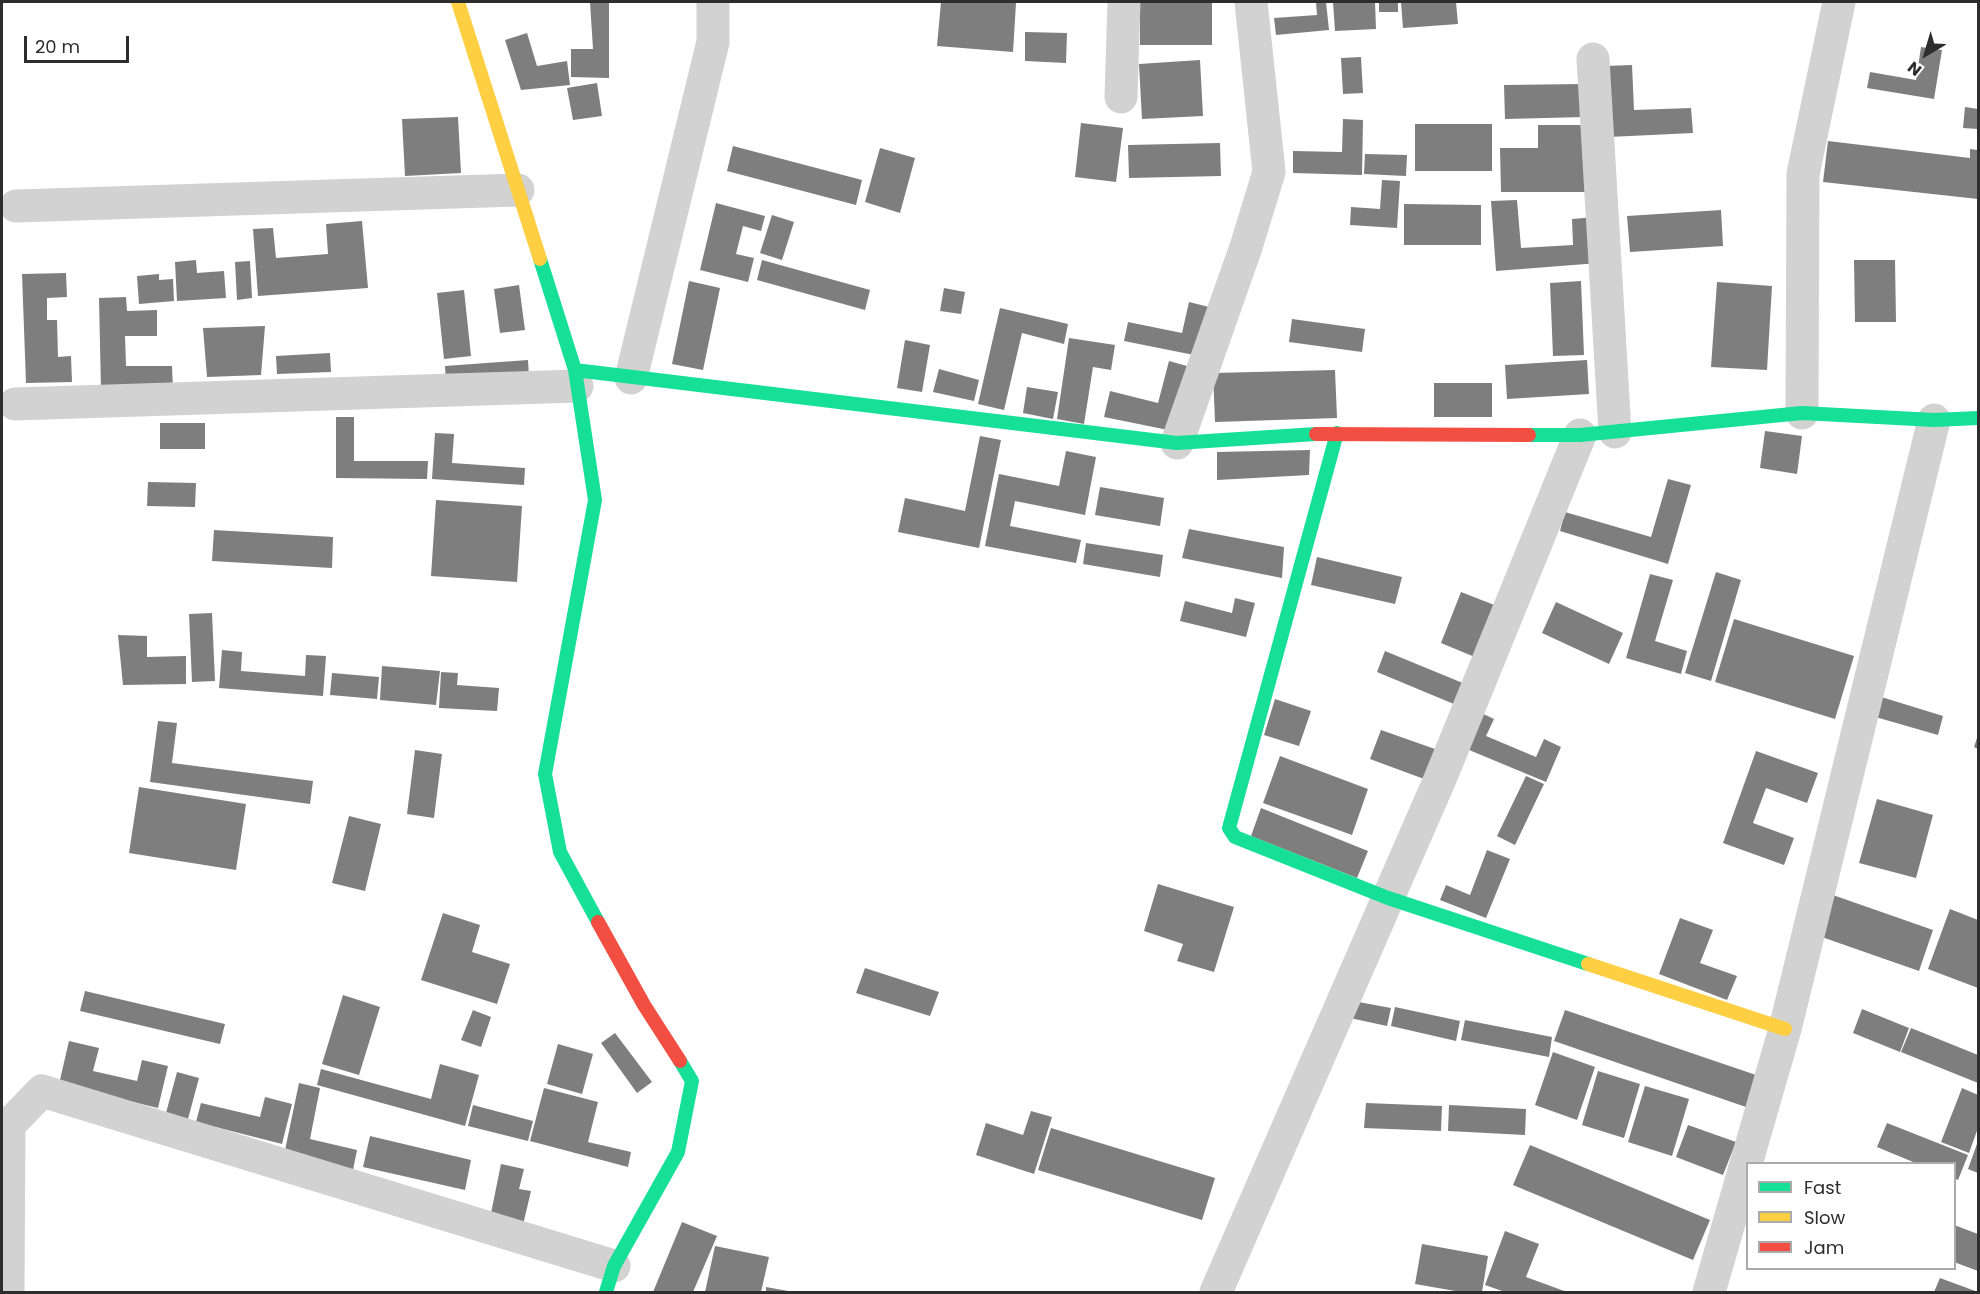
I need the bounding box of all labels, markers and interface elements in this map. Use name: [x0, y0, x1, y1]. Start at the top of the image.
scale bar: [27, 24, 132, 62]
north arrow: [1896, 24, 1956, 84]
text: 20 m: [35, 34, 80, 59]
text: N: [1903, 56, 1926, 81]
legend: [1746, 1162, 1956, 1270]
text: Fast: [1804, 1175, 1841, 1200]
text: Slow: [1804, 1205, 1845, 1230]
text: Jam: [1804, 1235, 1844, 1260]

